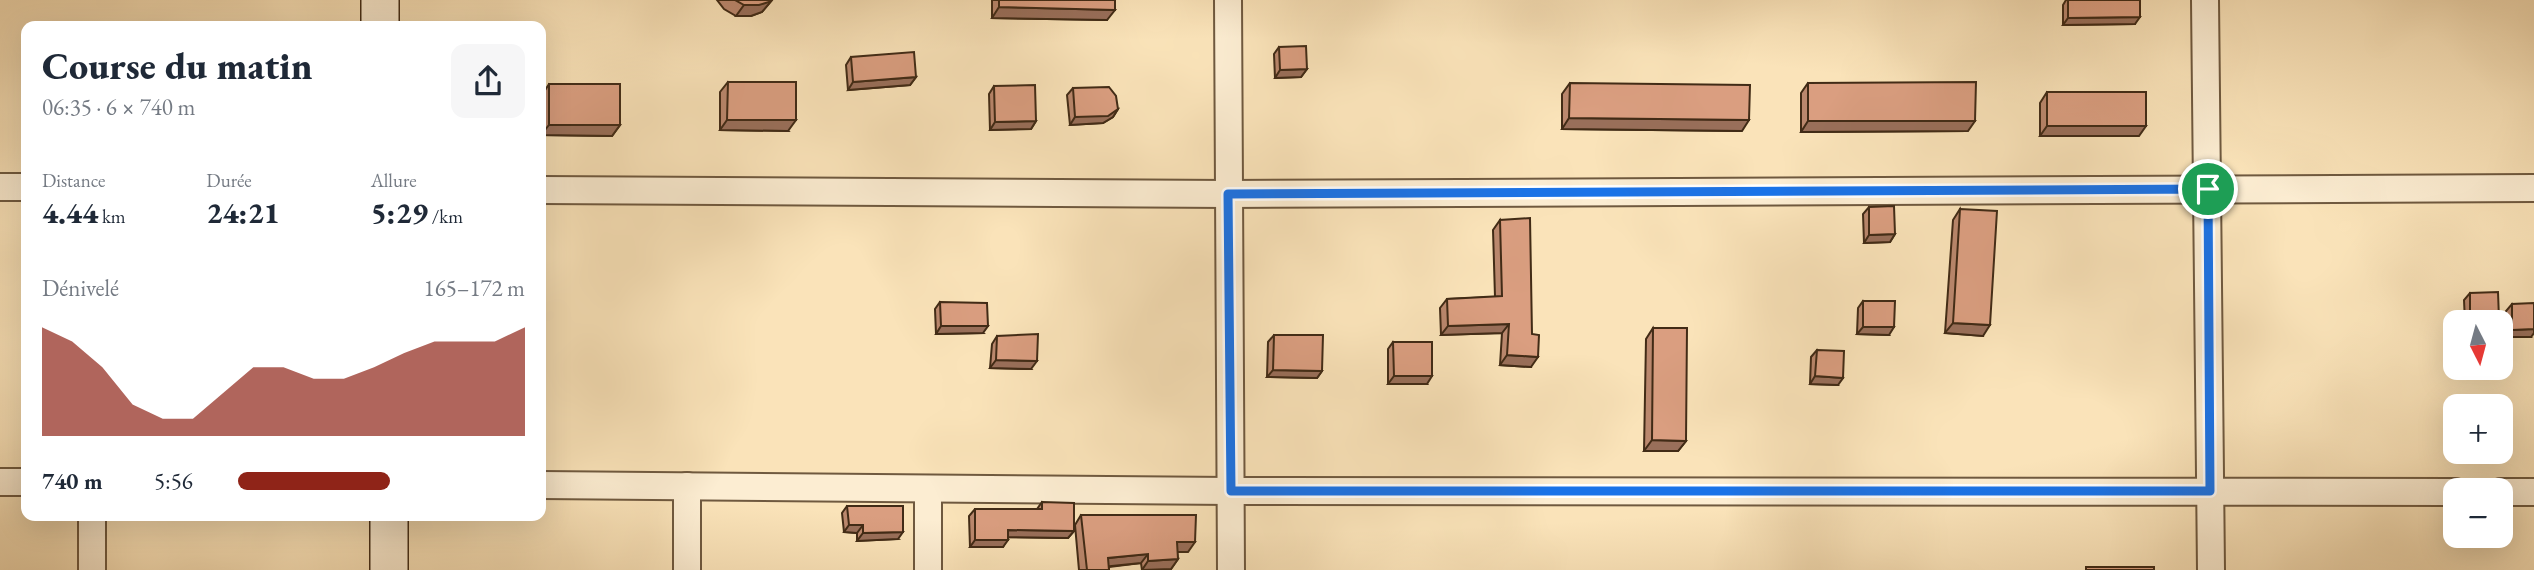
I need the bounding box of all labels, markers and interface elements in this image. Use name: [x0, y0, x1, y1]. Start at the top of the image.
text: Course du matin: [42, 41, 313, 90]
button: share: [451, 44, 525, 118]
text: 06:35 · 6 × 740 m: [42, 92, 195, 122]
pin: [2178, 159, 2238, 219]
text: Distance: [42, 168, 105, 193]
text: Durée: [206, 168, 252, 193]
text: Allure: [371, 168, 417, 193]
icon: arrive: [2189, 170, 2227, 208]
text: 4.44: [42, 193, 98, 232]
text: 24:21: [206, 193, 280, 232]
text: 5:29: [371, 193, 428, 232]
text: km: [98, 204, 126, 229]
text: /km: [428, 204, 463, 229]
text: Dénivelé: [42, 273, 119, 303]
text: 165–172 m: [424, 273, 525, 303]
north arrow: [2443, 310, 2513, 380]
map controls: [2443, 310, 2513, 548]
button: +: [2443, 394, 2513, 464]
text: 740 m: [42, 466, 103, 496]
text: 5:56: [154, 466, 193, 496]
button: −: [2443, 478, 2513, 548]

